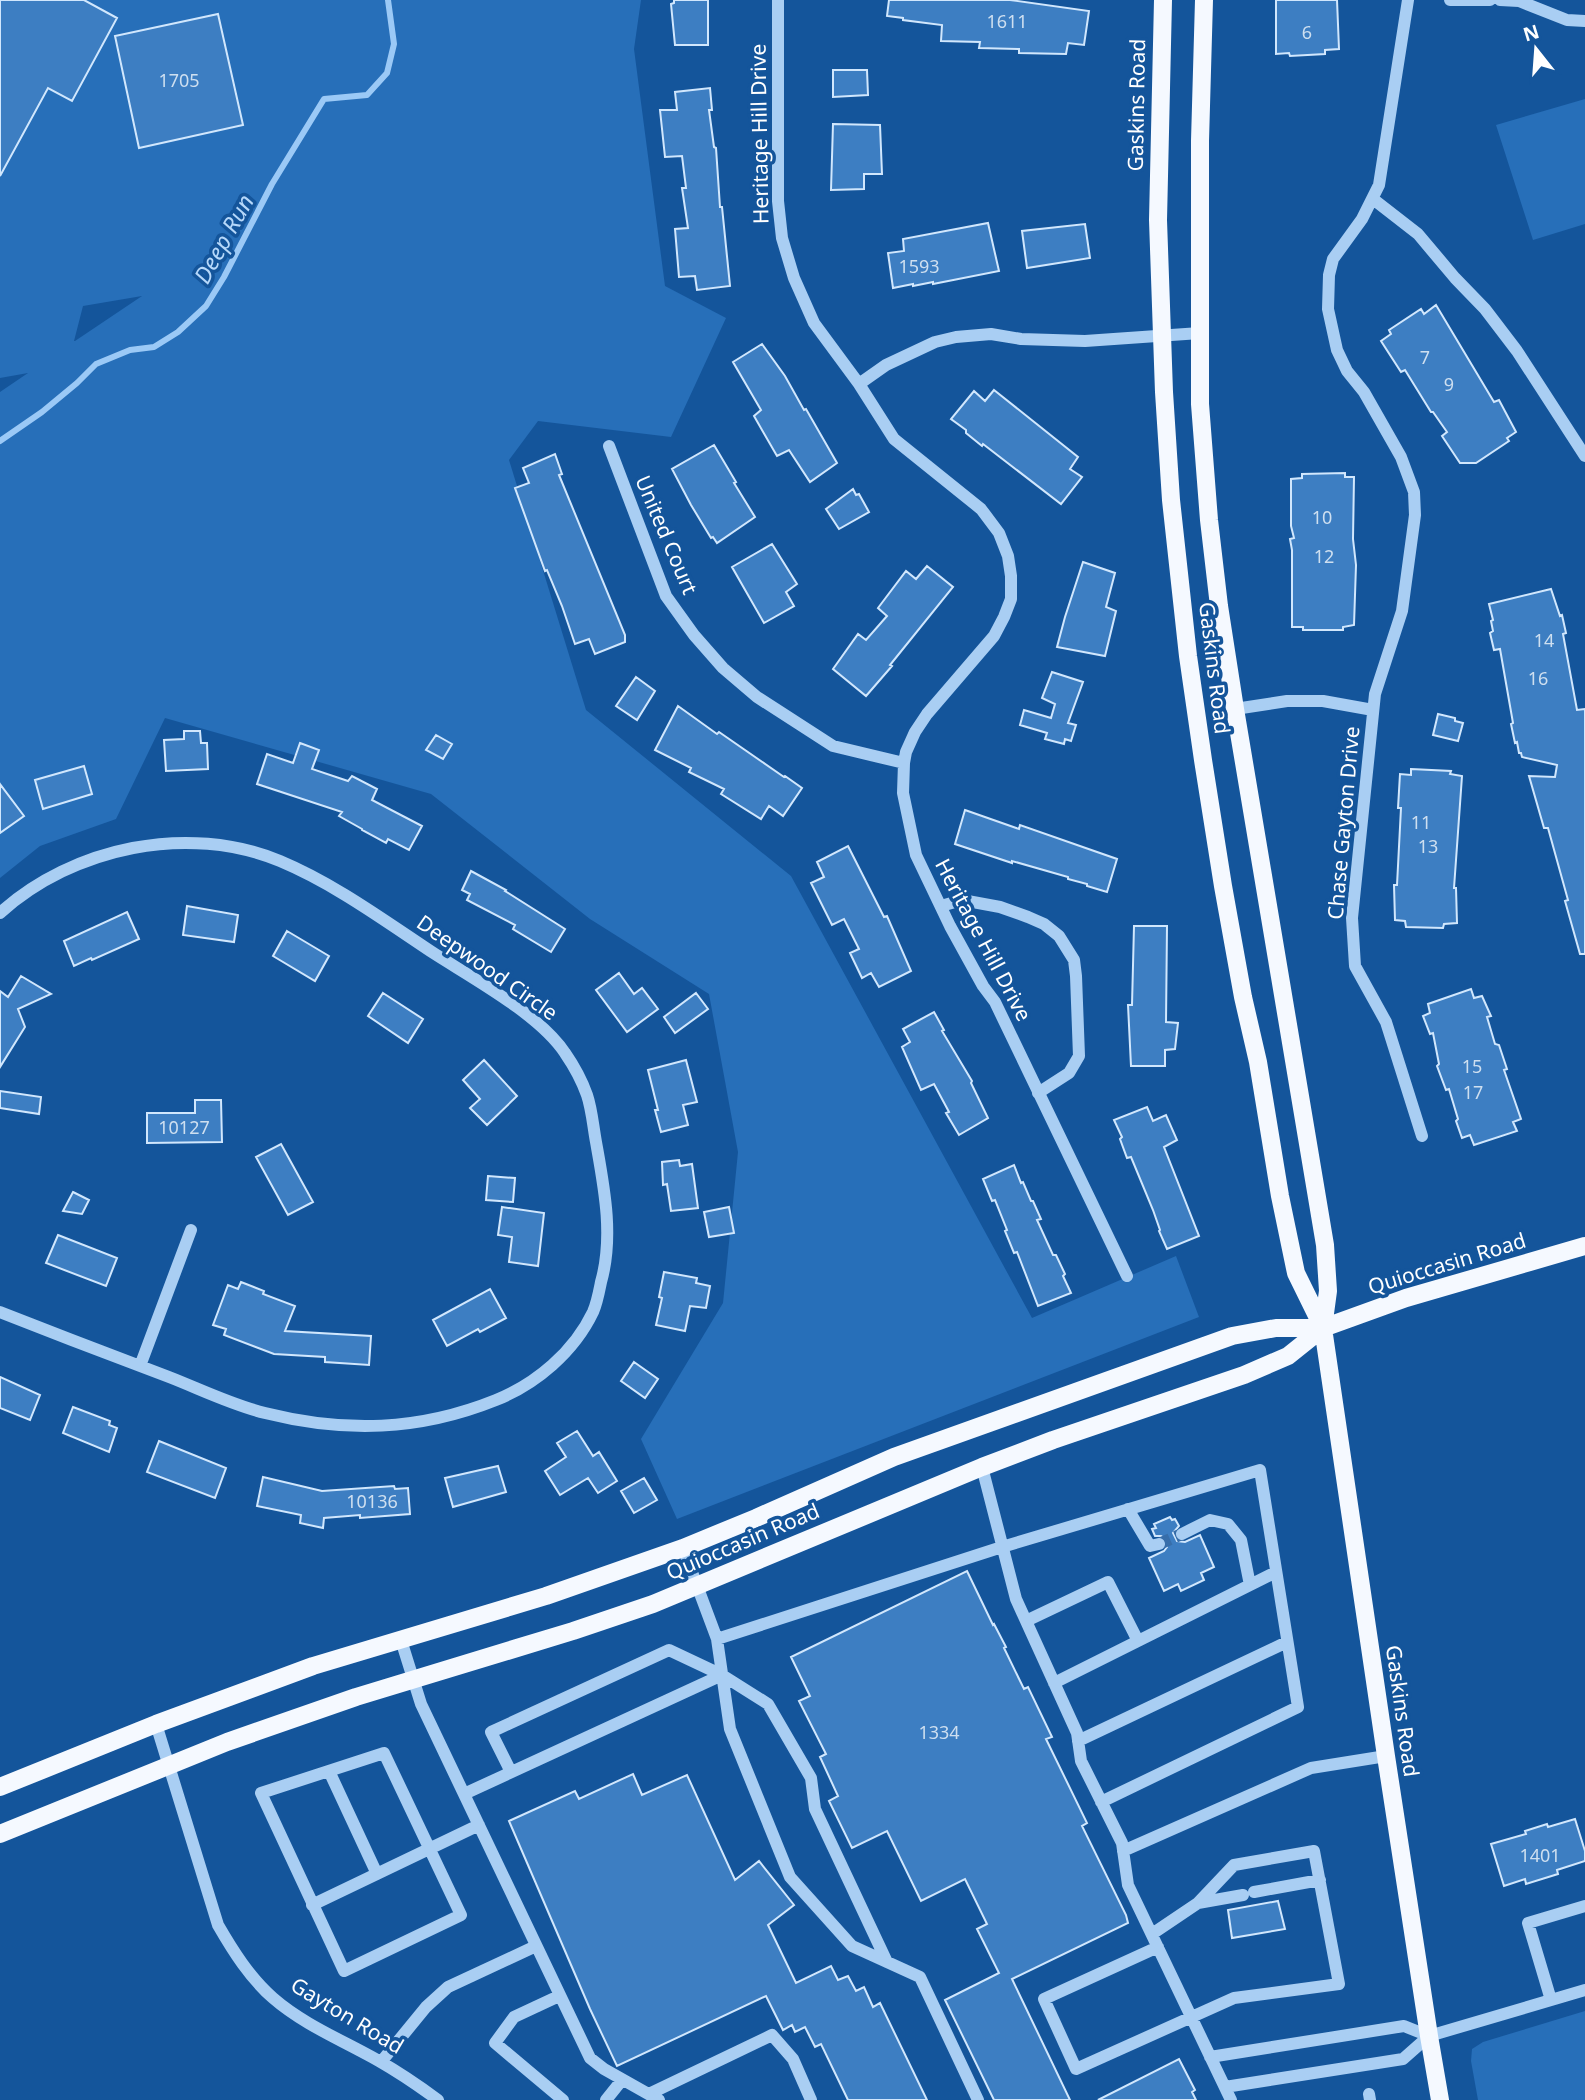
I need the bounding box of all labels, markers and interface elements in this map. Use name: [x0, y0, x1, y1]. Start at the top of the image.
house number: 1611: [986, 9, 1028, 33]
north arrow: [1501, 14, 1571, 84]
text: N: [1520, 18, 1542, 47]
house number: 6: [1302, 20, 1312, 44]
street label: Gaskins Road: [1121, 38, 1151, 172]
street label: Heritage Hill Drive: [743, 44, 775, 224]
house number: 1705: [158, 68, 200, 92]
water label: Deep Run: [186, 188, 261, 289]
house number: 1593: [898, 254, 940, 278]
house number: 7: [1420, 345, 1430, 369]
house number: 9: [1444, 372, 1454, 396]
street label: United Court: [629, 471, 705, 599]
house number: 10: [1312, 505, 1332, 529]
house number: 12: [1314, 544, 1334, 568]
street label: Gaskins Road: [1193, 600, 1237, 735]
house number: 14: [1534, 628, 1554, 652]
house number: 16: [1528, 666, 1548, 690]
street label: Chase Gayton Drive: [1321, 725, 1365, 921]
house number: 11: [1411, 810, 1431, 834]
house number: 13: [1418, 834, 1438, 858]
street label: Heritage Hill Drive: [929, 853, 1039, 1026]
street label: Deepwood Circle: [412, 908, 564, 1026]
house number: 15: [1462, 1054, 1482, 1078]
house number: 17: [1463, 1080, 1483, 1104]
house number: 10127: [158, 1115, 210, 1139]
street label: Quioccasin Road: [1364, 1226, 1529, 1300]
house number: 10136: [346, 1489, 398, 1513]
street label: Quioccasin Road: [662, 1496, 823, 1586]
street label: Gaskins Road: [1380, 1643, 1426, 1779]
house number: 1334: [918, 1720, 960, 1744]
house number: 1401: [1519, 1843, 1561, 1867]
street label: Gayton Road: [286, 1970, 409, 2060]

